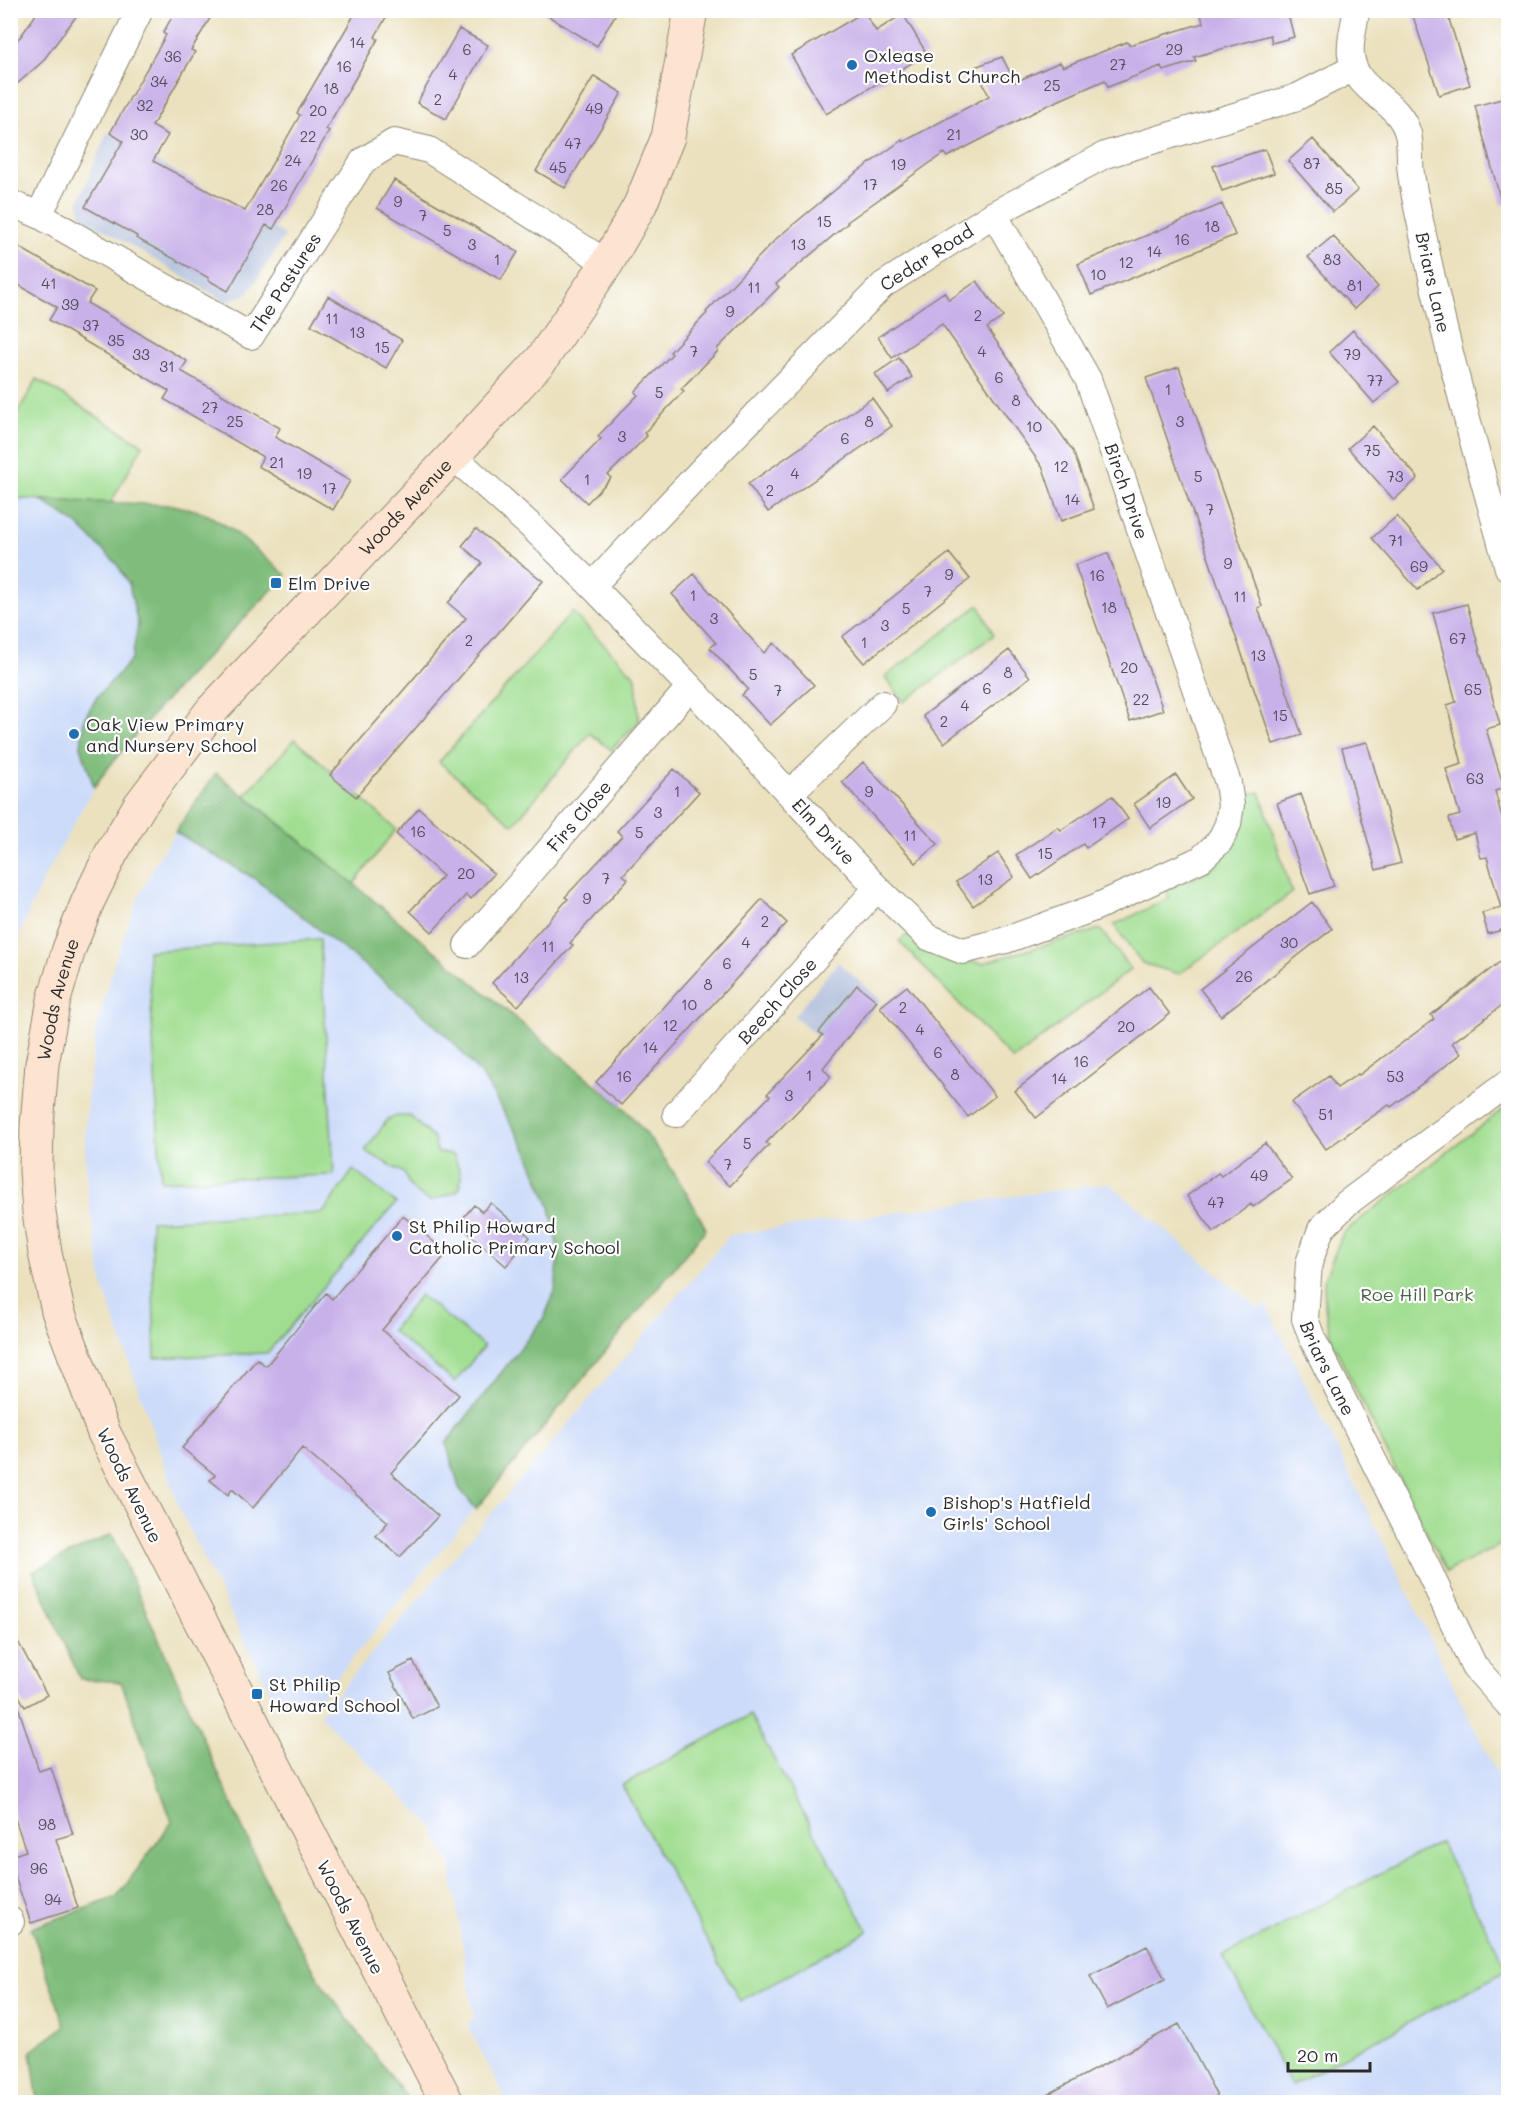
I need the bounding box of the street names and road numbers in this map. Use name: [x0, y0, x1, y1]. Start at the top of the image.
street label: Cedar Road: [875, 219, 977, 296]
street label: The Pastures: [244, 228, 326, 337]
street label: Briars Lane: [1411, 230, 1457, 335]
street label: Birch Drive: [1099, 440, 1155, 542]
street label: Woods Avenue: [353, 453, 457, 560]
street label: Firs Close: [541, 775, 616, 856]
street label: Elm Drive: [787, 793, 861, 870]
street label: Woods Avenue: [31, 934, 84, 1062]
street label: Beech Close: [732, 952, 822, 1049]
street label: Briars Lane: [1295, 1318, 1361, 1419]
street label: Woods Avenue: [92, 1423, 168, 1547]
street label: Woods Avenue: [312, 1856, 390, 1978]

